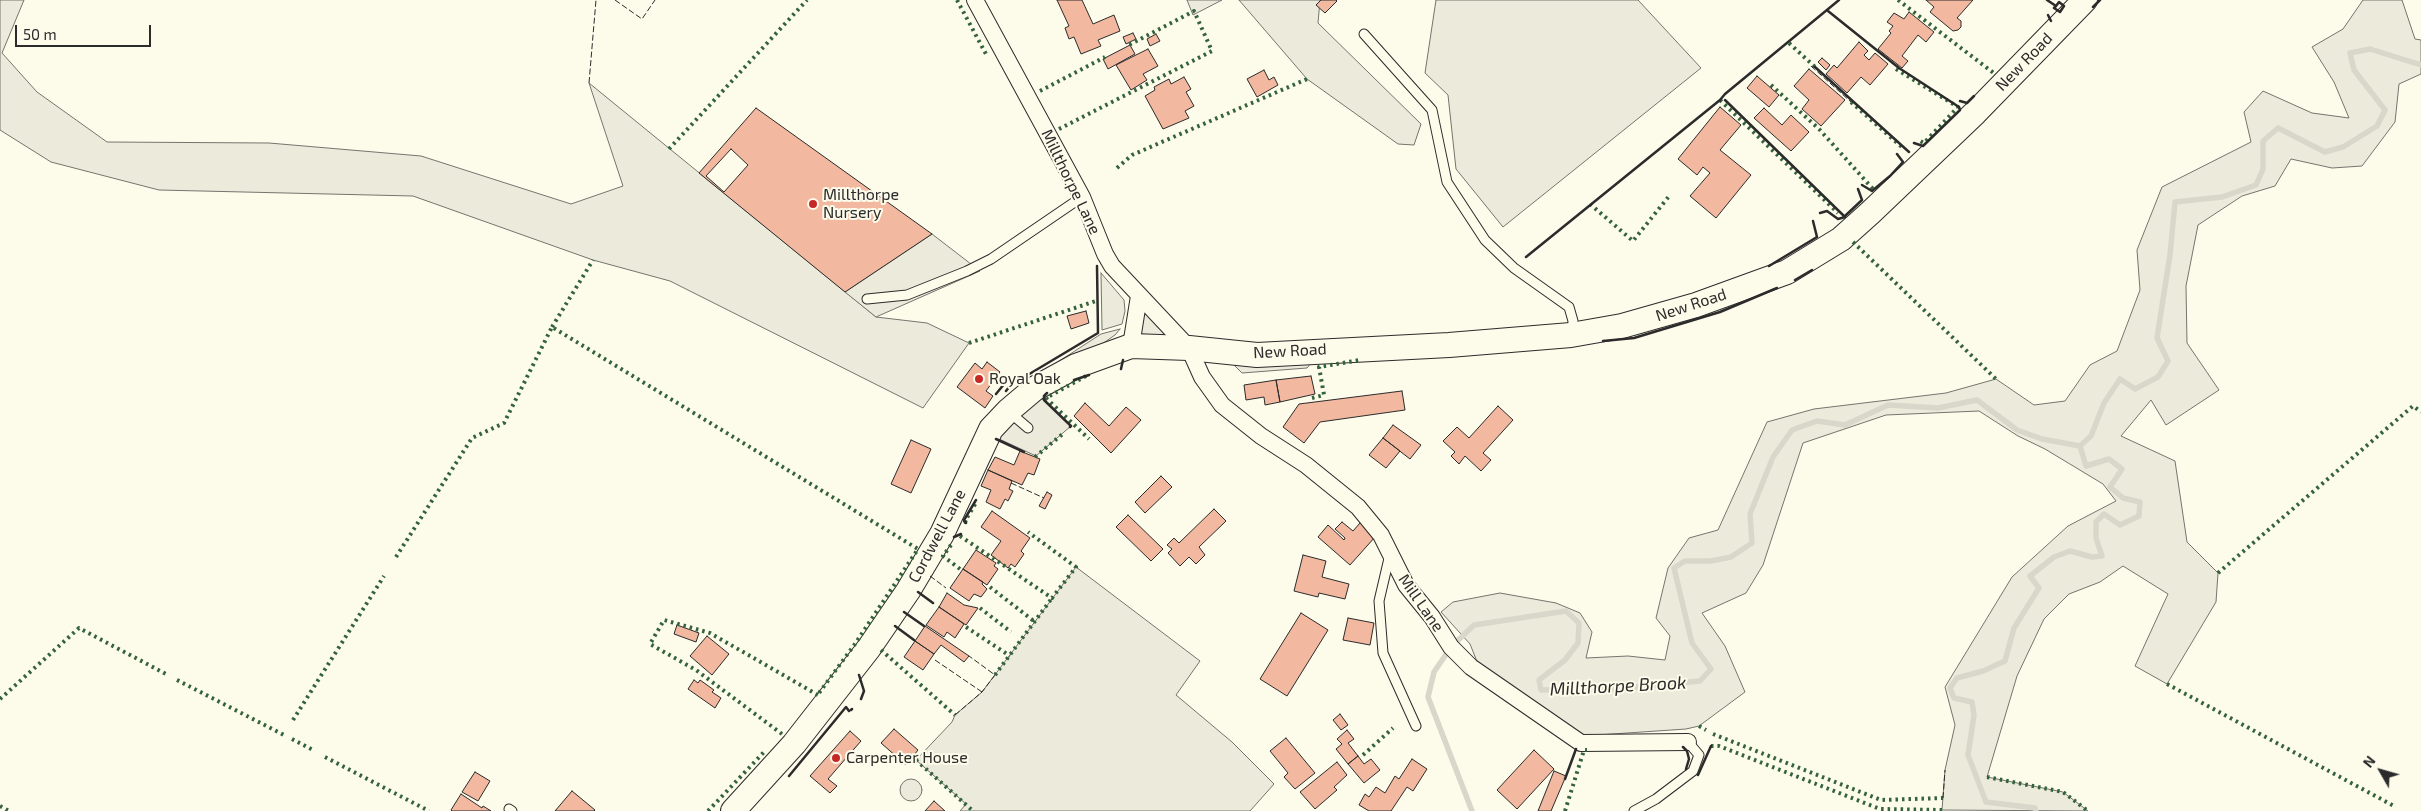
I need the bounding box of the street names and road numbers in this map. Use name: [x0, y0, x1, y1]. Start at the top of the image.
street label: New Road: [1992, 29, 2056, 95]
street label: Millthorpe Lane: [1037, 126, 1105, 238]
street label: New Road: [1653, 285, 1729, 325]
street label: New Road: [1253, 339, 1327, 363]
street label: Cordwell Lane: [904, 486, 970, 586]
street label: Mill Lane: [1394, 570, 1448, 636]

